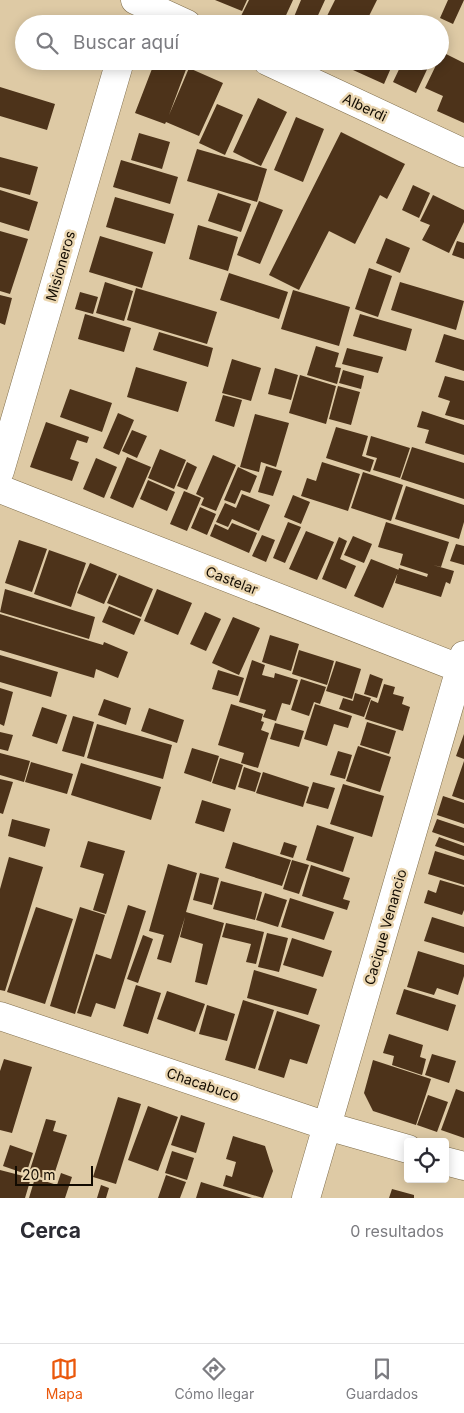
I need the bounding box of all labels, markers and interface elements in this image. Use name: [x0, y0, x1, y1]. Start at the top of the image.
search box: [15, 15, 449, 70]
icon: search: [33, 29, 61, 57]
text: Buscar aquí: [73, 31, 179, 54]
street label: Alberdi: [340, 89, 390, 125]
street label: Misioneros: [42, 229, 78, 303]
street label: Castelar: [203, 562, 261, 598]
street label: Cacique Venancio: [360, 867, 410, 987]
street label: Chacabuco: [164, 1064, 242, 1104]
map controls: [404, 1138, 449, 1183]
button: locate: [404, 1138, 449, 1183]
scale bar: [15, 1163, 92, 1186]
text: 20 m: [22, 1166, 56, 1183]
text: Cerca: [20, 1218, 81, 1243]
text: 0 resultados: [350, 1221, 444, 1241]
tab: Mapa: [46, 1355, 83, 1402]
tab: Cómo llegar: [174, 1355, 254, 1402]
tab: Guardados: [346, 1355, 418, 1402]

